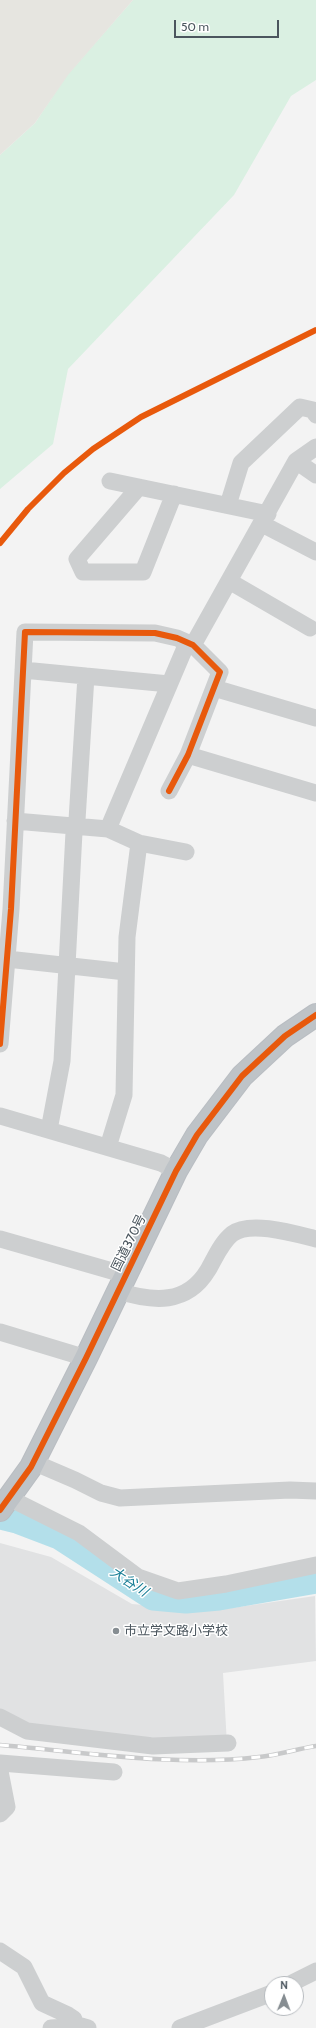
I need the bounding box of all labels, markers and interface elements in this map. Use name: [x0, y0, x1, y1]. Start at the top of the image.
scale bar: [176, 12, 281, 38]
text: 50 m: [181, 19, 209, 34]
street label: 国道370号: [109, 1212, 149, 1274]
water label: 大谷川: [107, 1564, 151, 1600]
place label: 市立学文路小学校: [124, 1623, 228, 1639]
marker: 市立学文路小学校: [111, 1626, 121, 1636]
north arrow: [264, 1976, 304, 2016]
text: N: [280, 1978, 288, 1992]

